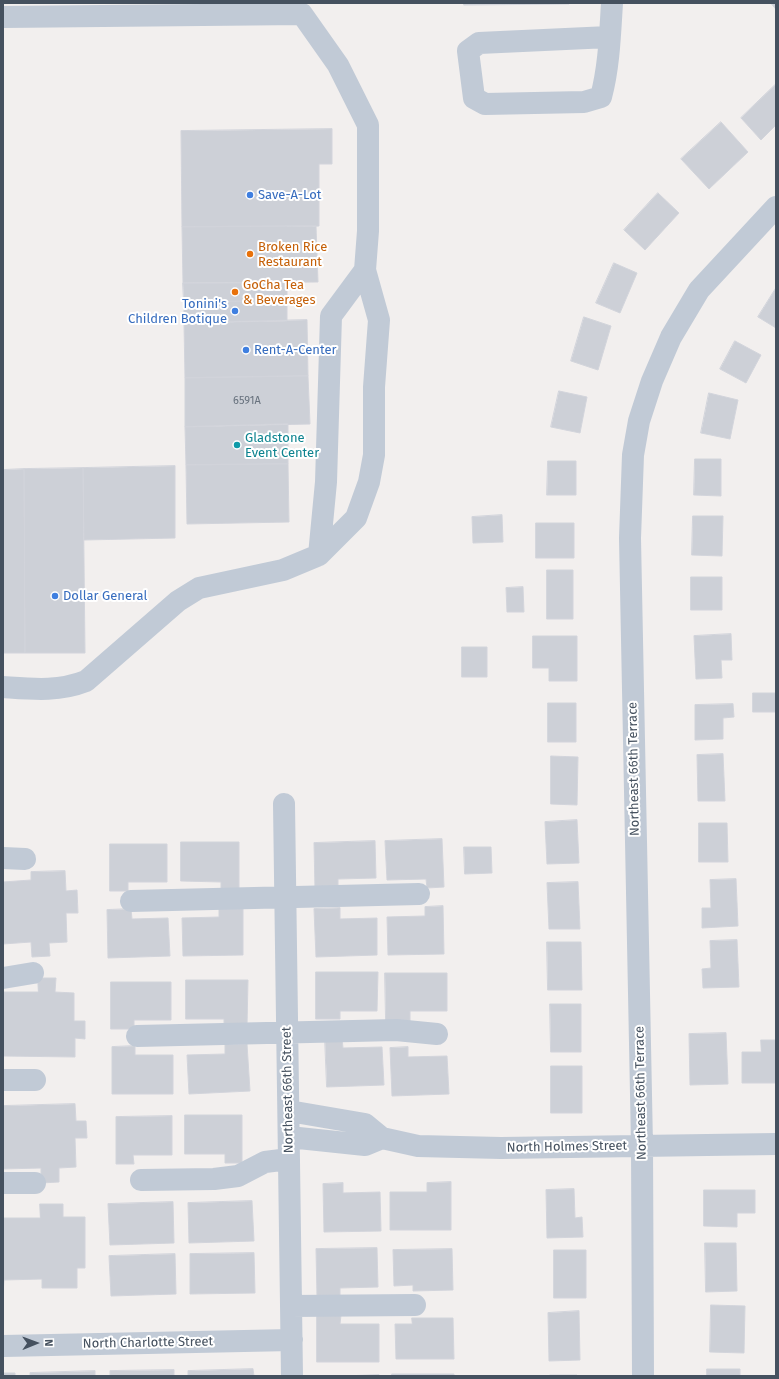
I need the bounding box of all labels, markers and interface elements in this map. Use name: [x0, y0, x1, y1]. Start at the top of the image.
place label: Save-A-Lot: [258, 187, 321, 203]
marker: Save-A-Lot: [245, 190, 255, 200]
place label: Broken Rice Restaurant: [258, 239, 327, 270]
marker: Broken Rice Restaurant: [245, 249, 255, 259]
place label: GoCha Tea & Beverages: [243, 277, 316, 308]
marker: GoCha Tea & Beverages: [230, 287, 240, 297]
place label: Tonini's Children Botique: [128, 296, 227, 327]
marker: Tonini's Children Botique: [230, 306, 240, 316]
place label: Rent-A-Center: [254, 342, 337, 358]
marker: Rent-A-Center: [241, 345, 251, 355]
house number: 6591A: [233, 394, 261, 408]
place label: Gladstone Event Center: [245, 430, 319, 461]
marker: Gladstone Event Center: [232, 440, 242, 450]
place label: Dollar General: [63, 588, 147, 604]
marker: Dollar General: [50, 591, 60, 601]
street label: Northeast 66th Terrace: [625, 702, 643, 836]
street label: Northeast 66th Street: [279, 1026, 297, 1154]
street label: Northeast 66th Terrace: [632, 1026, 650, 1160]
street label: North Holmes Street: [507, 1138, 627, 1156]
north arrow: [16, 1323, 56, 1363]
street label: North Charlotte Street: [83, 1334, 213, 1352]
text: N: [42, 1339, 55, 1347]

